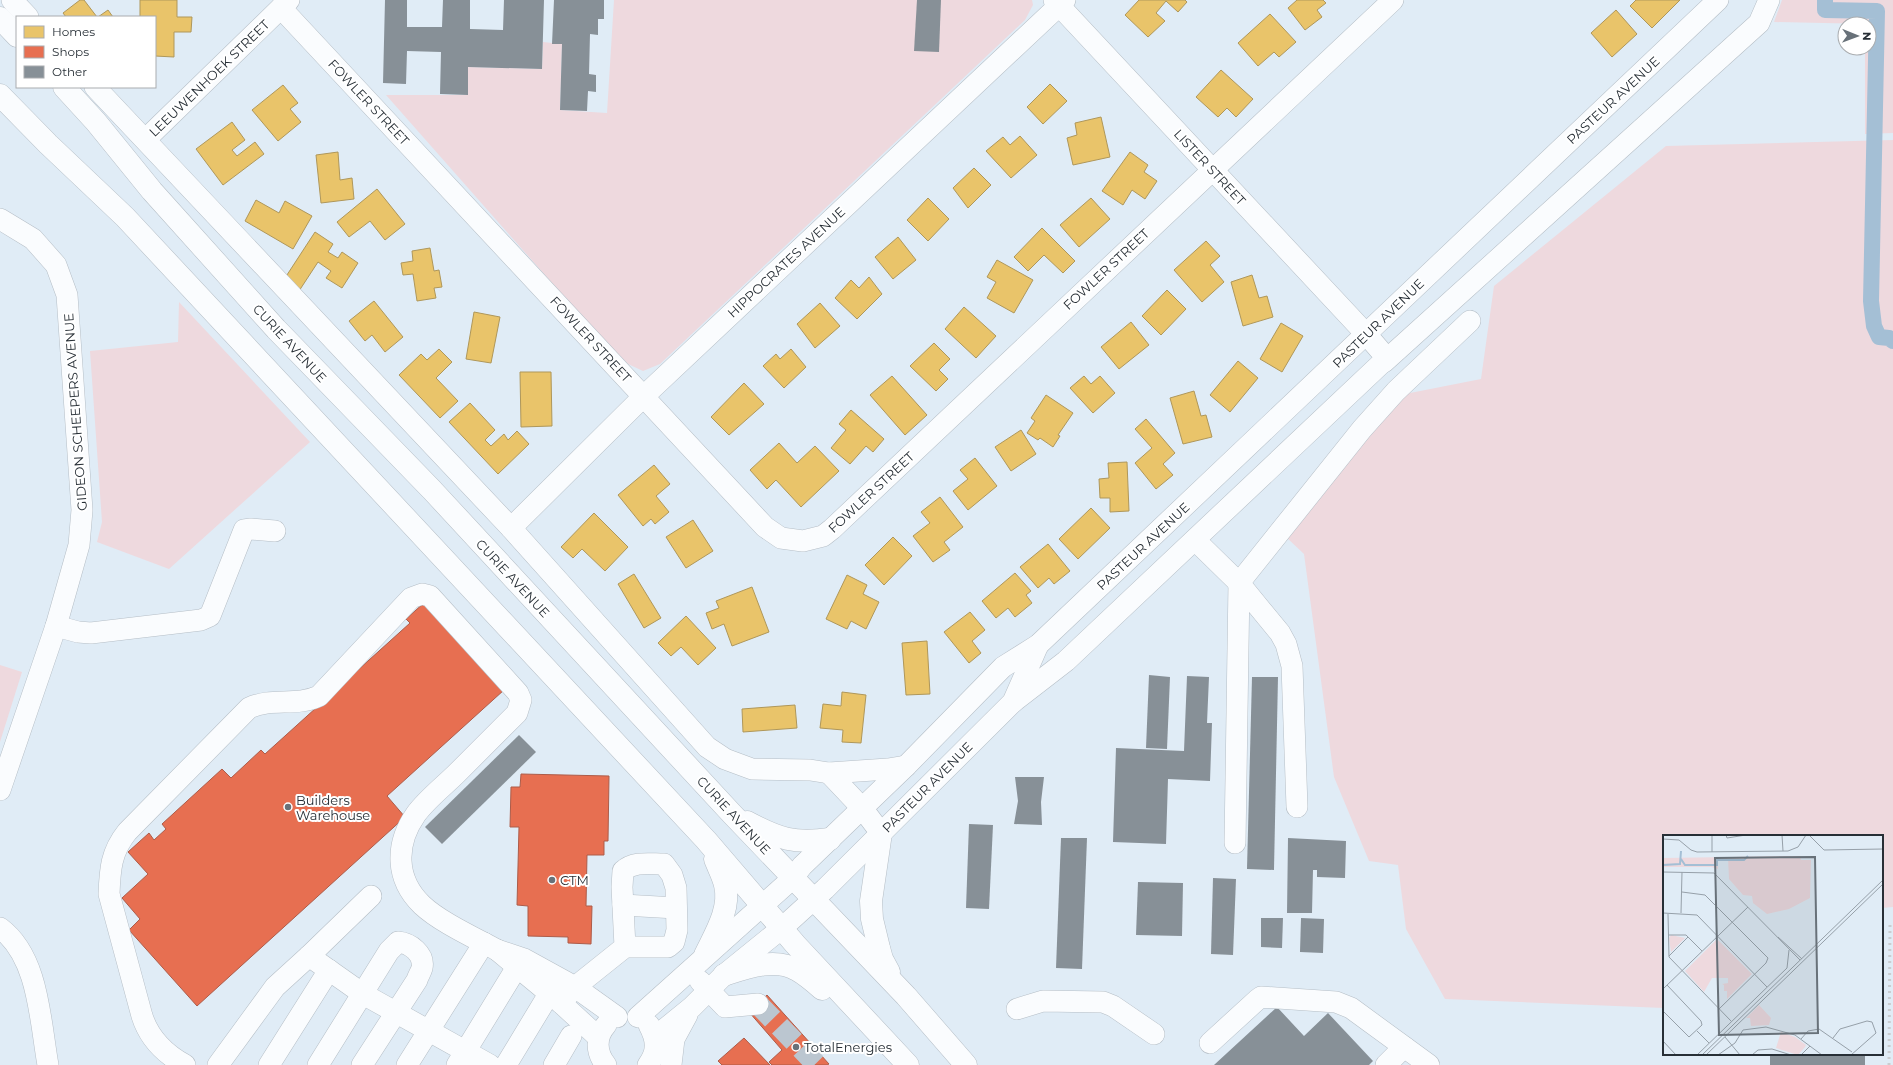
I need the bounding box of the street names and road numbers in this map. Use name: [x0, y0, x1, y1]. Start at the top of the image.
street label: LEEUWENHOEK STREET: [145, 16, 273, 140]
street label: PASTEUR AVENUE: [1563, 53, 1663, 147]
street label: FOWLER STREET: [325, 56, 413, 149]
street label: LISTER STREET: [1171, 126, 1250, 209]
street label: HIPPOCRATES AVENUE: [724, 203, 848, 321]
street label: FOWLER STREET: [1060, 225, 1153, 313]
street label: PASTEUR AVENUE: [1329, 275, 1427, 371]
street label: FOWLER STREET: [547, 293, 635, 386]
street label: CURIE AVENUE: [250, 301, 330, 385]
street label: GIDEON SCHEEPERS AVENUE: [60, 313, 90, 511]
street label: FOWLER STREET: [825, 448, 918, 536]
street label: PASTEUR AVENUE: [1093, 499, 1193, 593]
street label: CURIE AVENUE: [473, 536, 553, 620]
street label: PASTEUR AVENUE: [878, 738, 976, 836]
street label: CURIE AVENUE: [694, 773, 774, 857]

